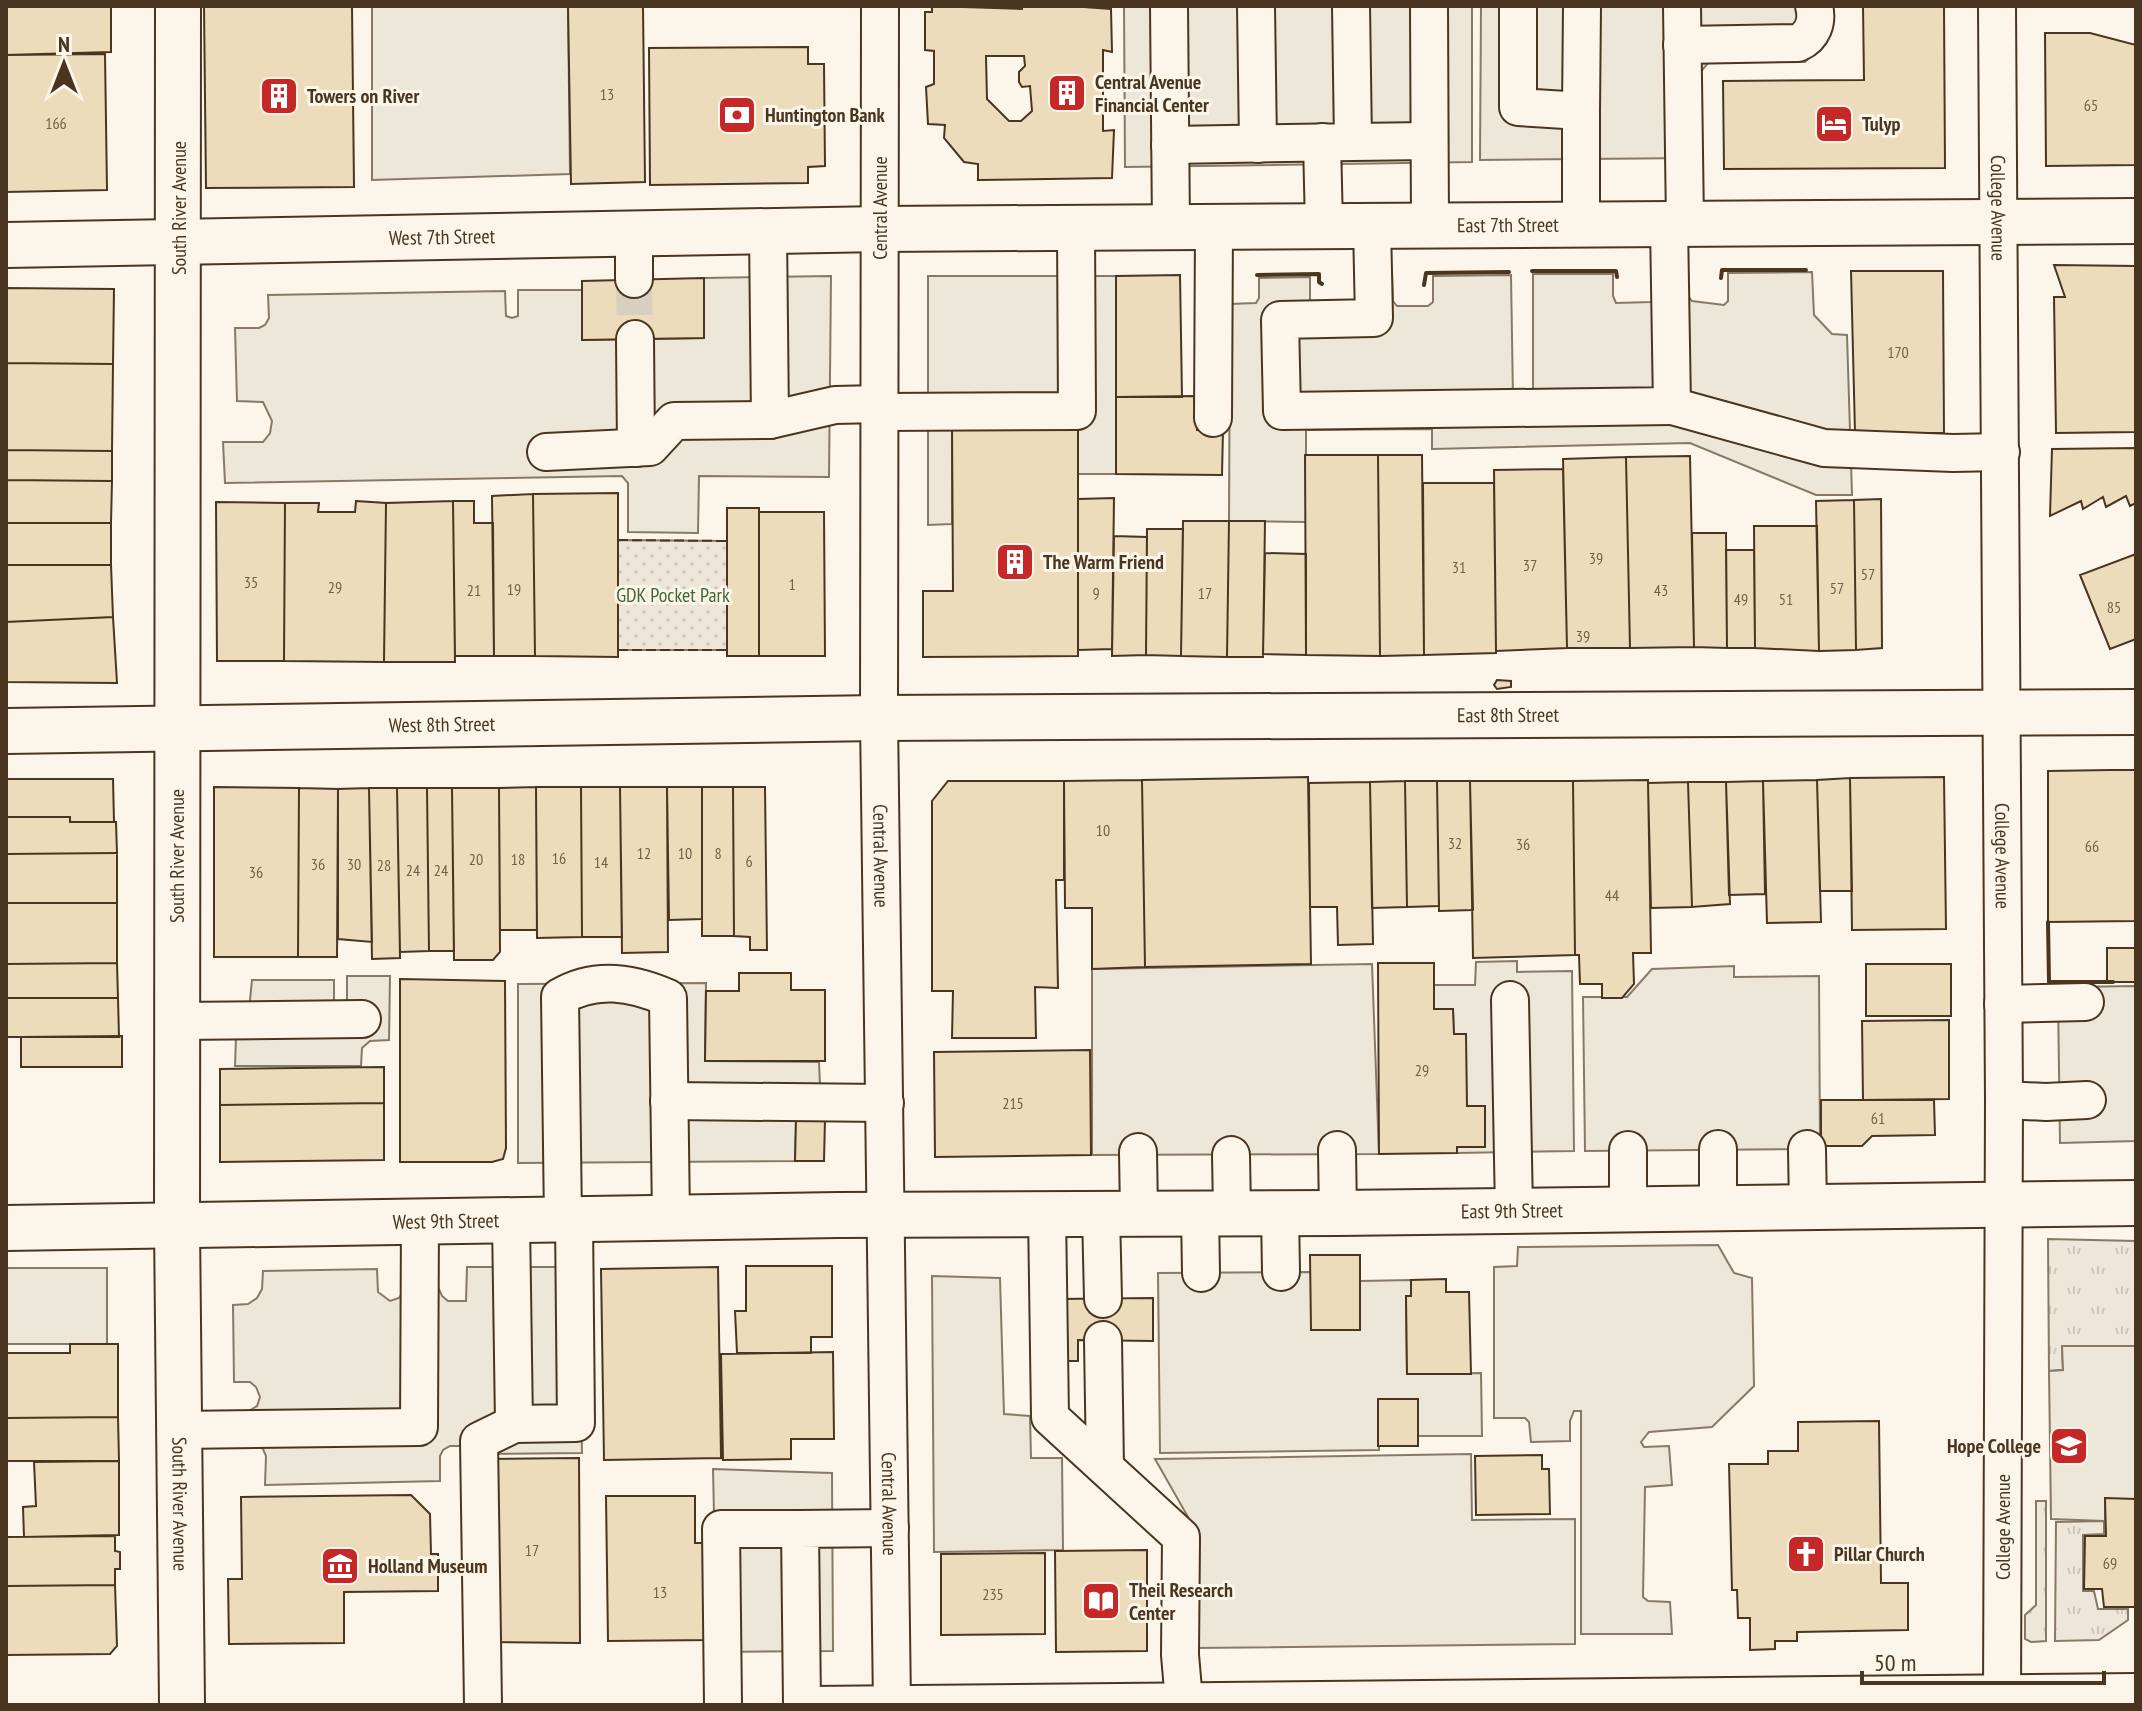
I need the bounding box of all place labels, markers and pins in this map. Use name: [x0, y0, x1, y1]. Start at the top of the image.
place label: Central Avenue Financial Center: [1095, 69, 1209, 118]
building icon: Central Avenue Financial Center: [1046, 72, 1088, 114]
building icon: Towers on River: [258, 75, 300, 117]
place label: Towers on River: [307, 83, 419, 109]
bank icon: Huntington Bank: [716, 94, 758, 136]
place label: Huntington Bank: [765, 102, 886, 128]
hotel icon: Tulyp: [1813, 103, 1855, 145]
place label: Tulyp: [1862, 111, 1901, 137]
building icon: The Warm Friend: [994, 541, 1036, 583]
place label: The Warm Friend: [1043, 549, 1164, 575]
school or university icon: Hope College: [2048, 1425, 2090, 1467]
place label: Hope College: [1947, 1433, 2041, 1459]
church icon: Pillar Church: [1785, 1533, 1827, 1575]
place label: Pillar Church: [1834, 1541, 1925, 1567]
museum icon: Holland Museum: [319, 1545, 361, 1587]
place label: Holland Museum: [368, 1553, 487, 1579]
place label: Theil Research Center: [1129, 1577, 1233, 1626]
library icon: Theil Research Center: [1080, 1580, 1122, 1622]

